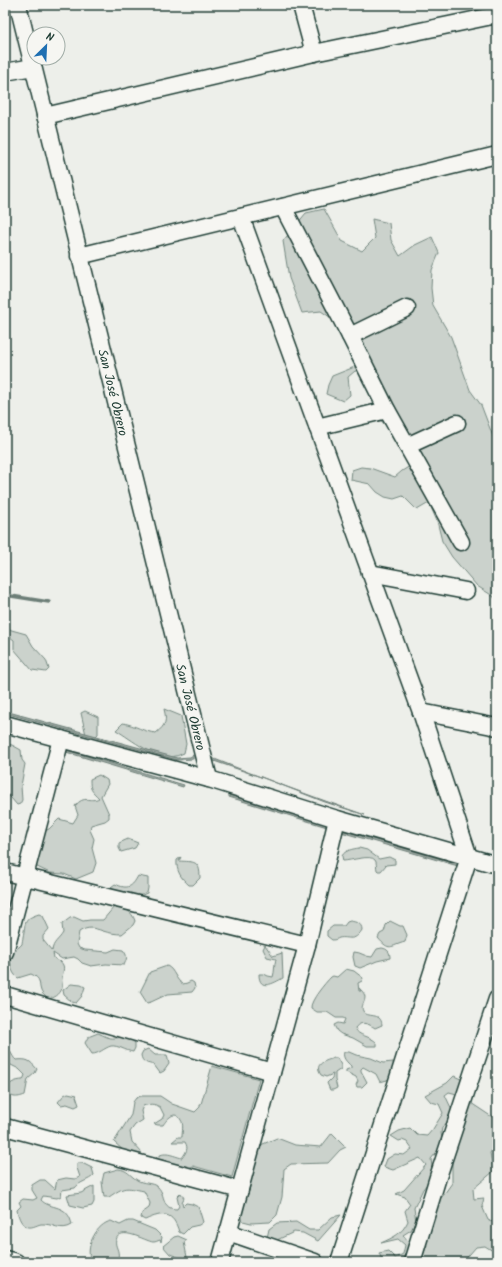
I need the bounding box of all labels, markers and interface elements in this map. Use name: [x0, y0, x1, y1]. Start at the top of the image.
north arrow: [26, 26, 66, 66]
text: N: [43, 28, 57, 47]
street label: San José Obrero: [91, 347, 133, 438]
street label: San José Obrero: [169, 662, 211, 753]

